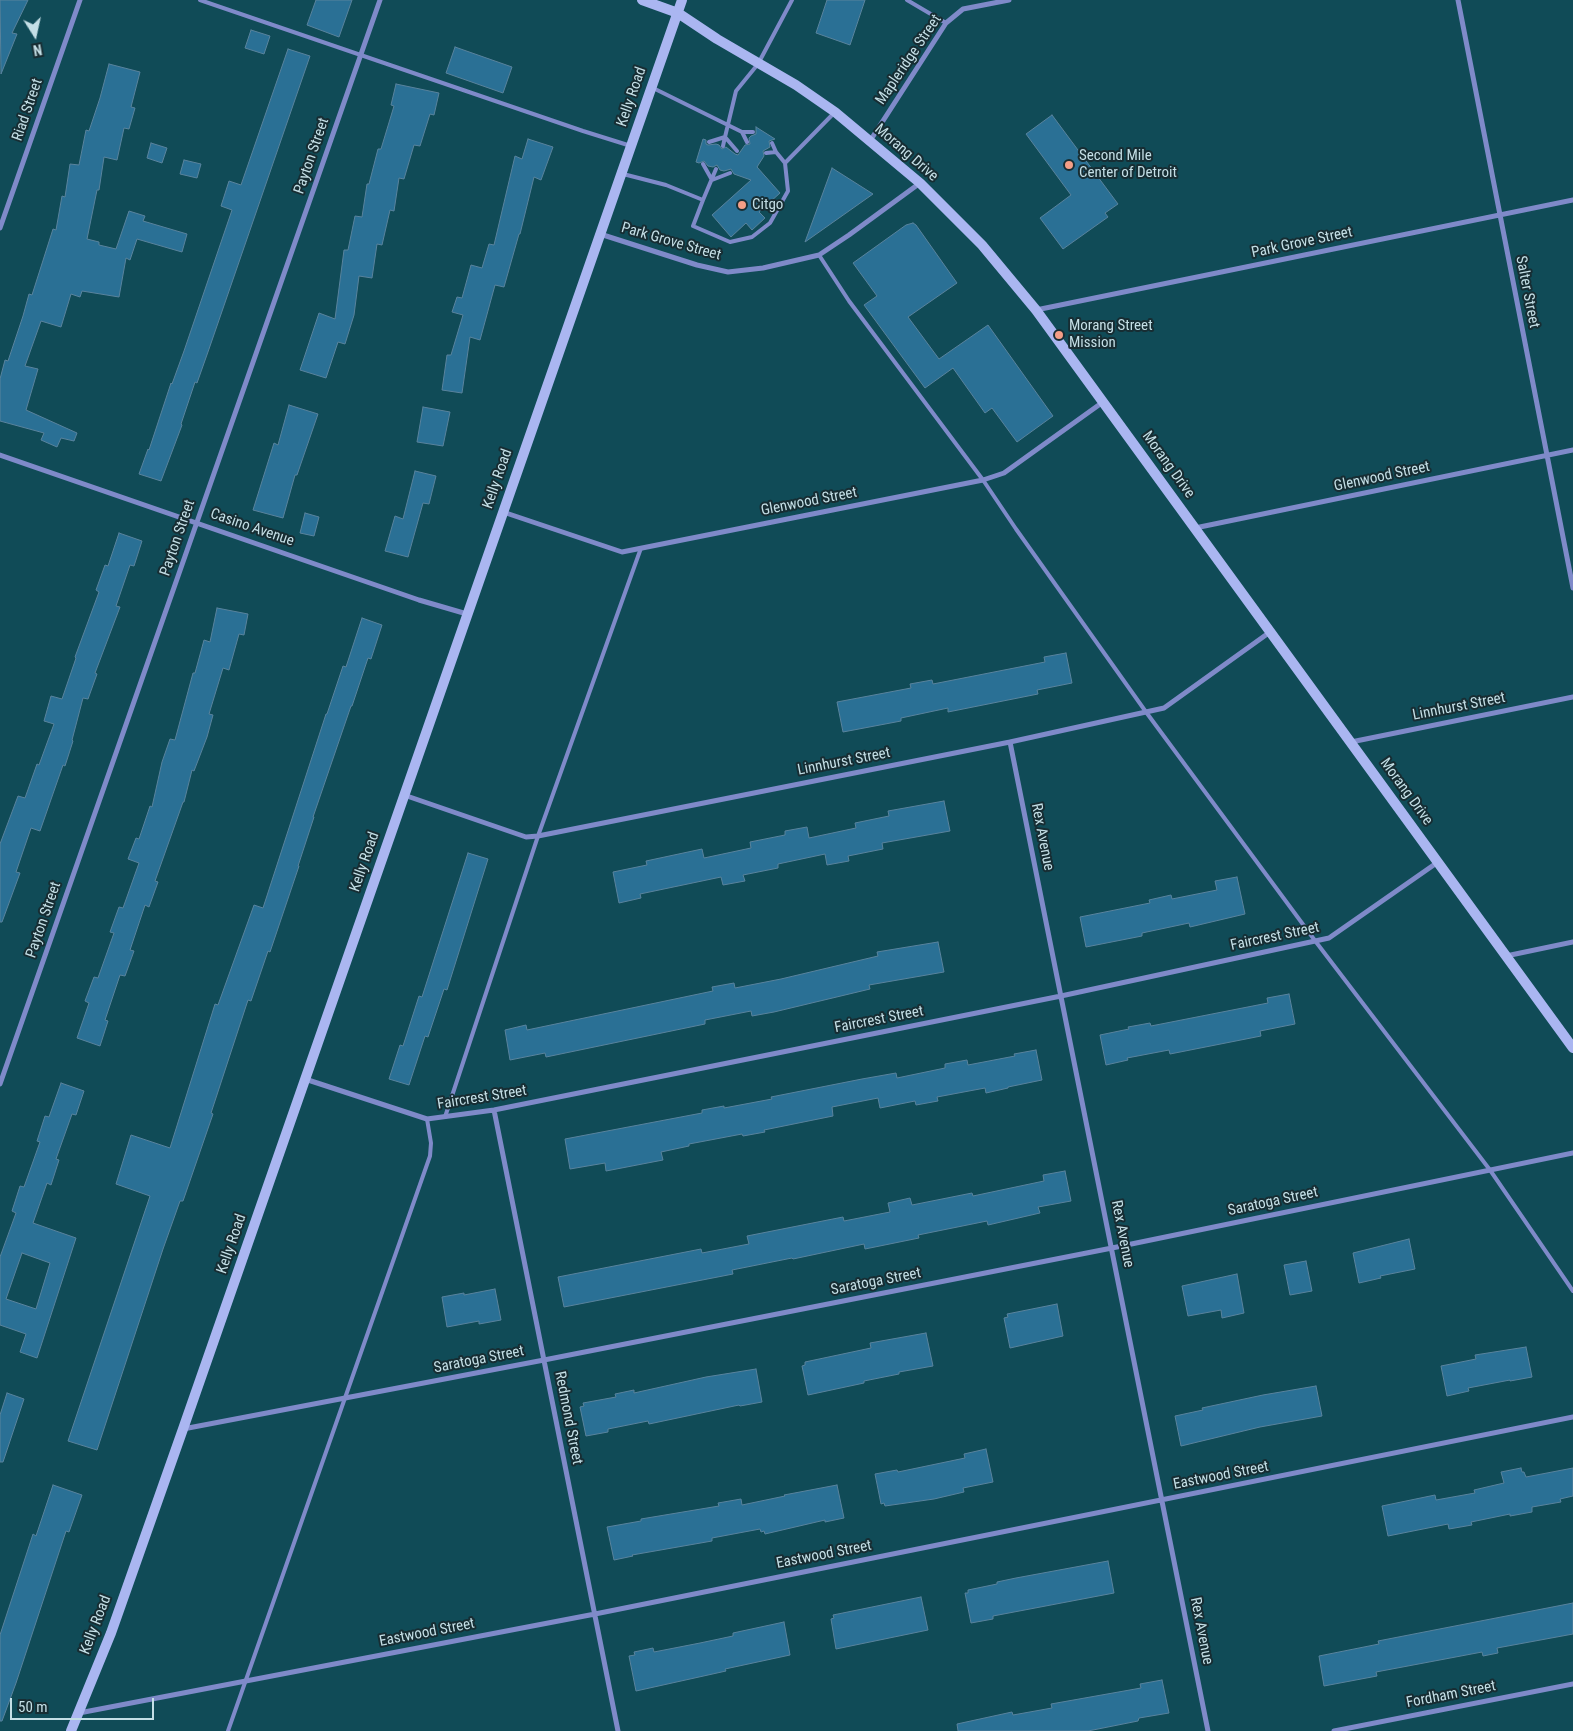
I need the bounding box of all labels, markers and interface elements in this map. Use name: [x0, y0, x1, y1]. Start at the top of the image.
north arrow: [10, 10, 60, 60]
street label: Mapleridge Street: [872, 12, 946, 108]
text: N: [32, 41, 43, 58]
street label: Kelly Road: [613, 65, 651, 129]
street label: Riad Street: [9, 77, 47, 143]
street label: Payton Street: [291, 116, 333, 196]
street label: Morang Drive: [871, 121, 941, 185]
place label: Second Mile Center of Detroit: [1079, 147, 1177, 182]
marker: Second Mile Center of Detroit: [1063, 159, 1075, 171]
place label: Citgo: [752, 196, 783, 214]
marker: Citgo: [736, 199, 748, 211]
street label: Park Grove Street: [619, 219, 723, 265]
street label: Park Grove Street: [1250, 224, 1354, 262]
street label: Salter Street: [1511, 254, 1543, 330]
place label: Morang Street Mission: [1069, 317, 1153, 352]
marker: Morang Street Mission: [1053, 329, 1065, 341]
street label: Morang Drive: [1138, 428, 1198, 502]
street label: Kelly Road: [479, 447, 517, 511]
street label: Glenwood Street: [1332, 458, 1432, 496]
street label: Glenwood Street: [759, 484, 859, 520]
street label: Payton Street: [157, 498, 199, 578]
street label: Casino Avenue: [208, 505, 296, 551]
street label: Linnhurst Street: [1411, 689, 1507, 725]
street label: Linnhurst Street: [796, 744, 892, 780]
street label: Morang Drive: [1376, 755, 1436, 829]
street label: Rex Avenue: [1027, 802, 1057, 872]
street label: Kelly Road: [346, 830, 384, 894]
street label: Payton Street: [23, 880, 65, 960]
street label: Faircrest Street: [1229, 919, 1321, 955]
street label: Faircrest Street: [833, 1003, 925, 1037]
street label: Faircrest Street: [436, 1082, 528, 1114]
street label: Saratoga Street: [1226, 1184, 1320, 1220]
street label: Rex Avenue: [1107, 1199, 1137, 1269]
street label: Kelly Road: [213, 1212, 251, 1276]
street label: Saratoga Street: [829, 1264, 923, 1300]
street label: Saratoga Street: [432, 1342, 526, 1378]
street label: Redmond Street: [550, 1370, 586, 1466]
street label: Eastwood Street: [1172, 1458, 1270, 1494]
street label: Eastwood Street: [775, 1537, 873, 1573]
street label: Kelly Road: [77, 1593, 115, 1657]
street label: Rex Avenue: [1186, 1596, 1216, 1666]
street label: Eastwood Street: [378, 1615, 476, 1651]
street label: Fordham Street: [1405, 1678, 1497, 1712]
scale bar: [12, 1688, 156, 1720]
text: 50 m: [18, 1698, 48, 1716]

